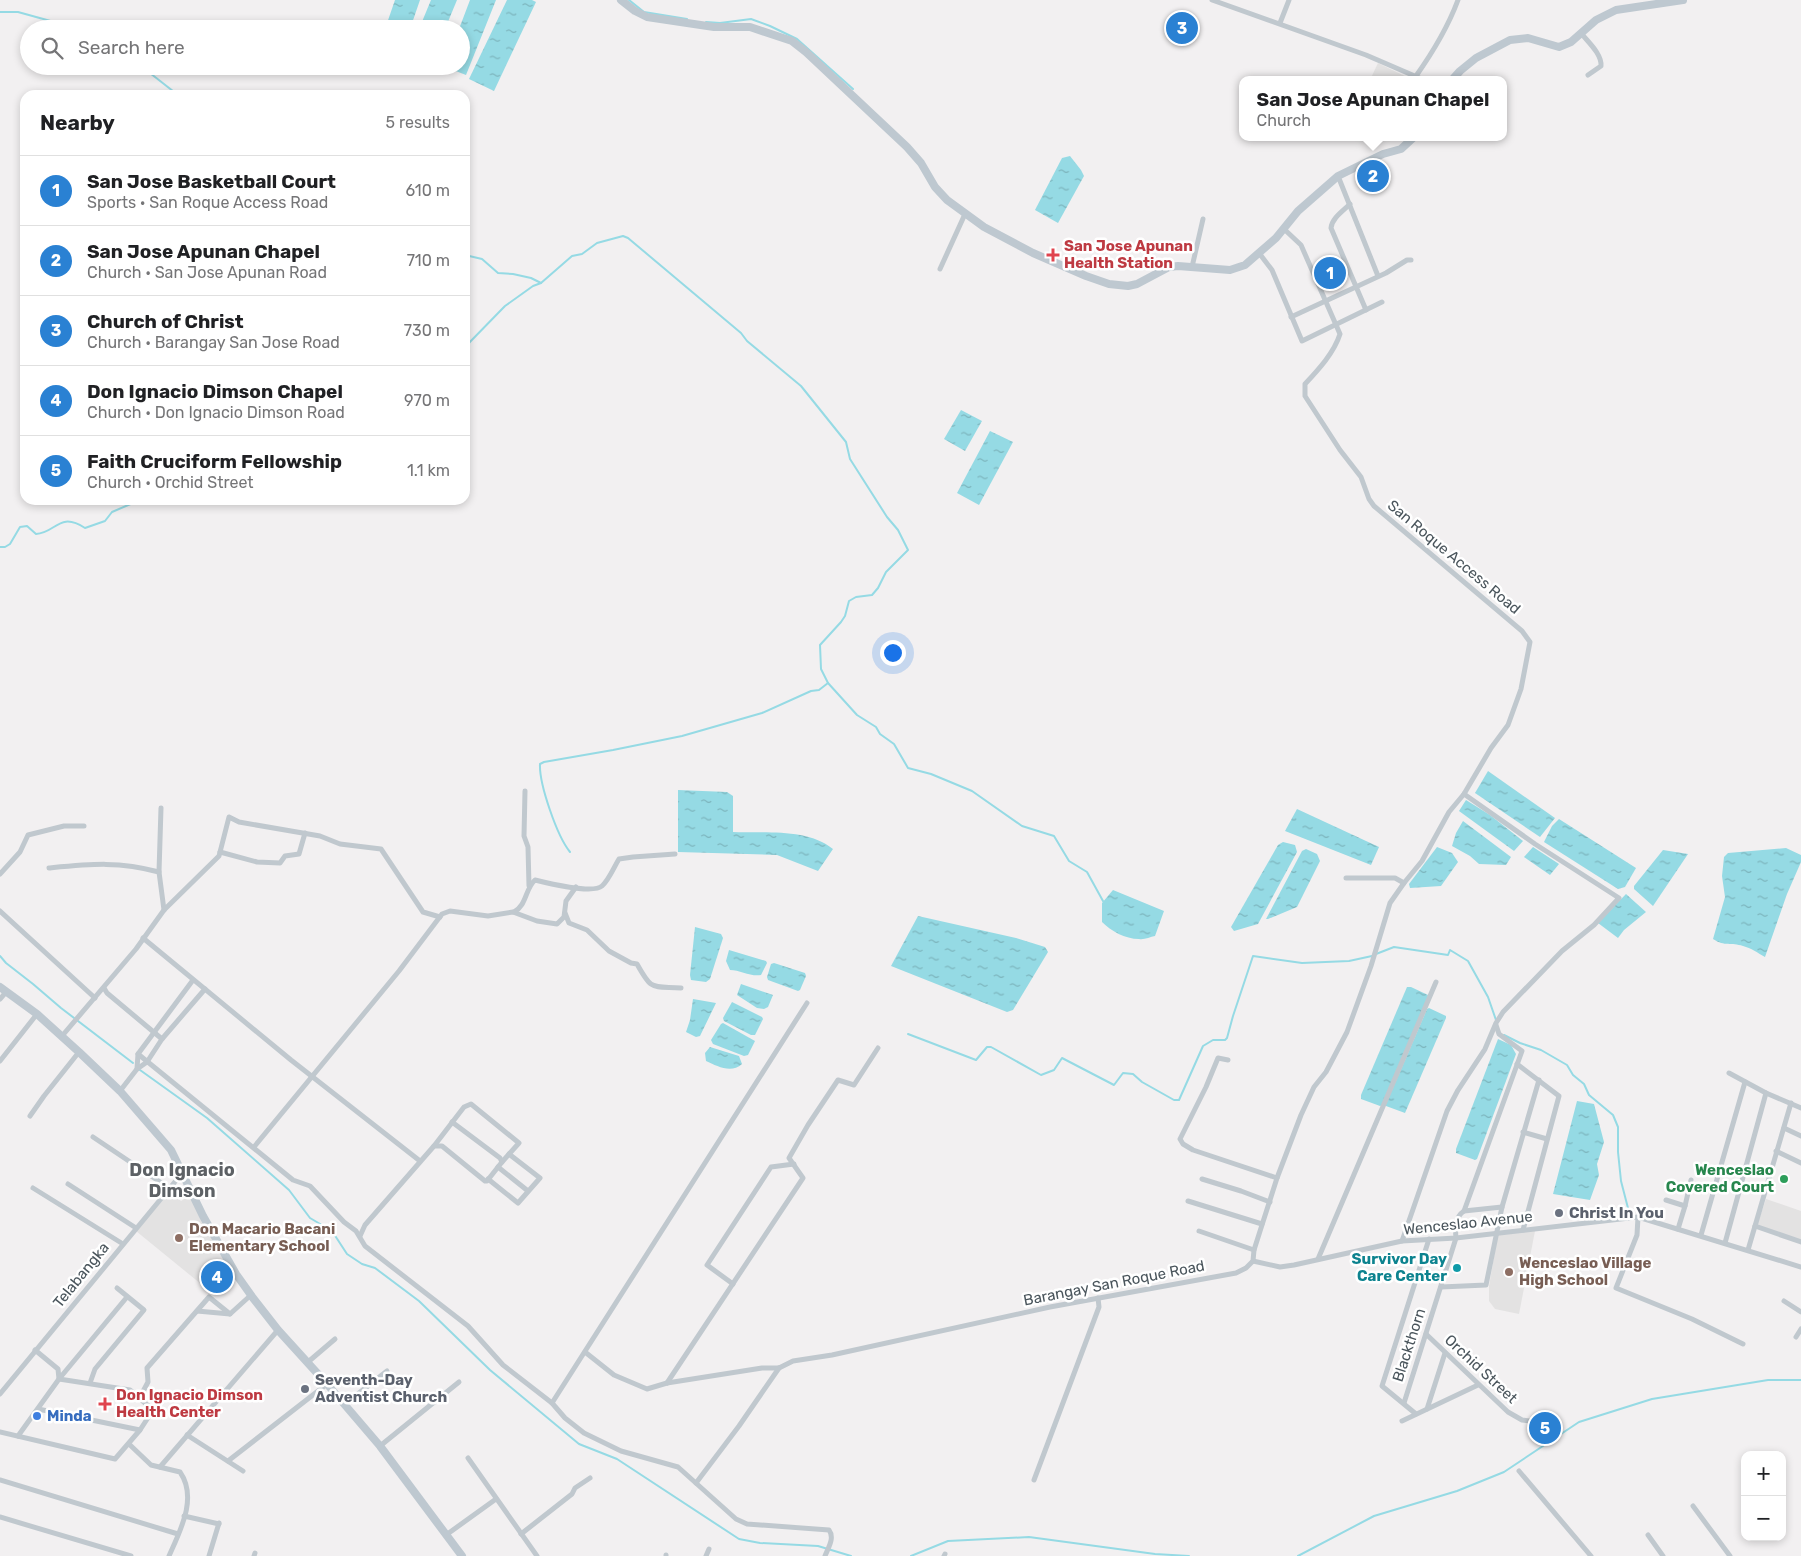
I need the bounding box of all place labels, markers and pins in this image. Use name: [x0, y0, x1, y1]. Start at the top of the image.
pin: 3: [1166, 9, 1198, 47]
pin: 2: [1357, 157, 1389, 195]
place label: San Jose Apunan Health Station: [1064, 237, 1193, 272]
marker: San Jose Apunan Health Station: [1046, 248, 1060, 262]
pin: 1: [1314, 254, 1346, 292]
place label: Wenceslao Covered Court: [1666, 1161, 1774, 1196]
marker: Wenceslao Covered Court: [1778, 1173, 1790, 1185]
place label: Christ In You: [1569, 1204, 1664, 1222]
marker: Christ In You: [1553, 1207, 1565, 1219]
place label: Don Macario Bacani Elementary School: [189, 1220, 335, 1255]
marker: Don Macario Bacani Elementary School: [173, 1232, 185, 1244]
place label: Survivor Day Care Center: [1352, 1250, 1447, 1285]
place label: Wenceslao Village High School: [1519, 1254, 1651, 1289]
pin: 4: [201, 1258, 233, 1296]
marker: Survivor Day Care Center: [1451, 1262, 1463, 1274]
marker: Wenceslao Village High School: [1503, 1266, 1515, 1278]
place label: Seventh-Day Adventist Church: [315, 1371, 447, 1406]
marker: Seventh-Day Adventist Church: [299, 1383, 311, 1395]
place label: Don Ignacio Dimson Health Center: [116, 1386, 263, 1421]
marker: Don Ignacio Dimson Health Center: [98, 1397, 112, 1411]
place label: Minda: [47, 1407, 92, 1425]
pin: 5: [1529, 1409, 1561, 1447]
marker: Minda: [31, 1410, 43, 1422]

